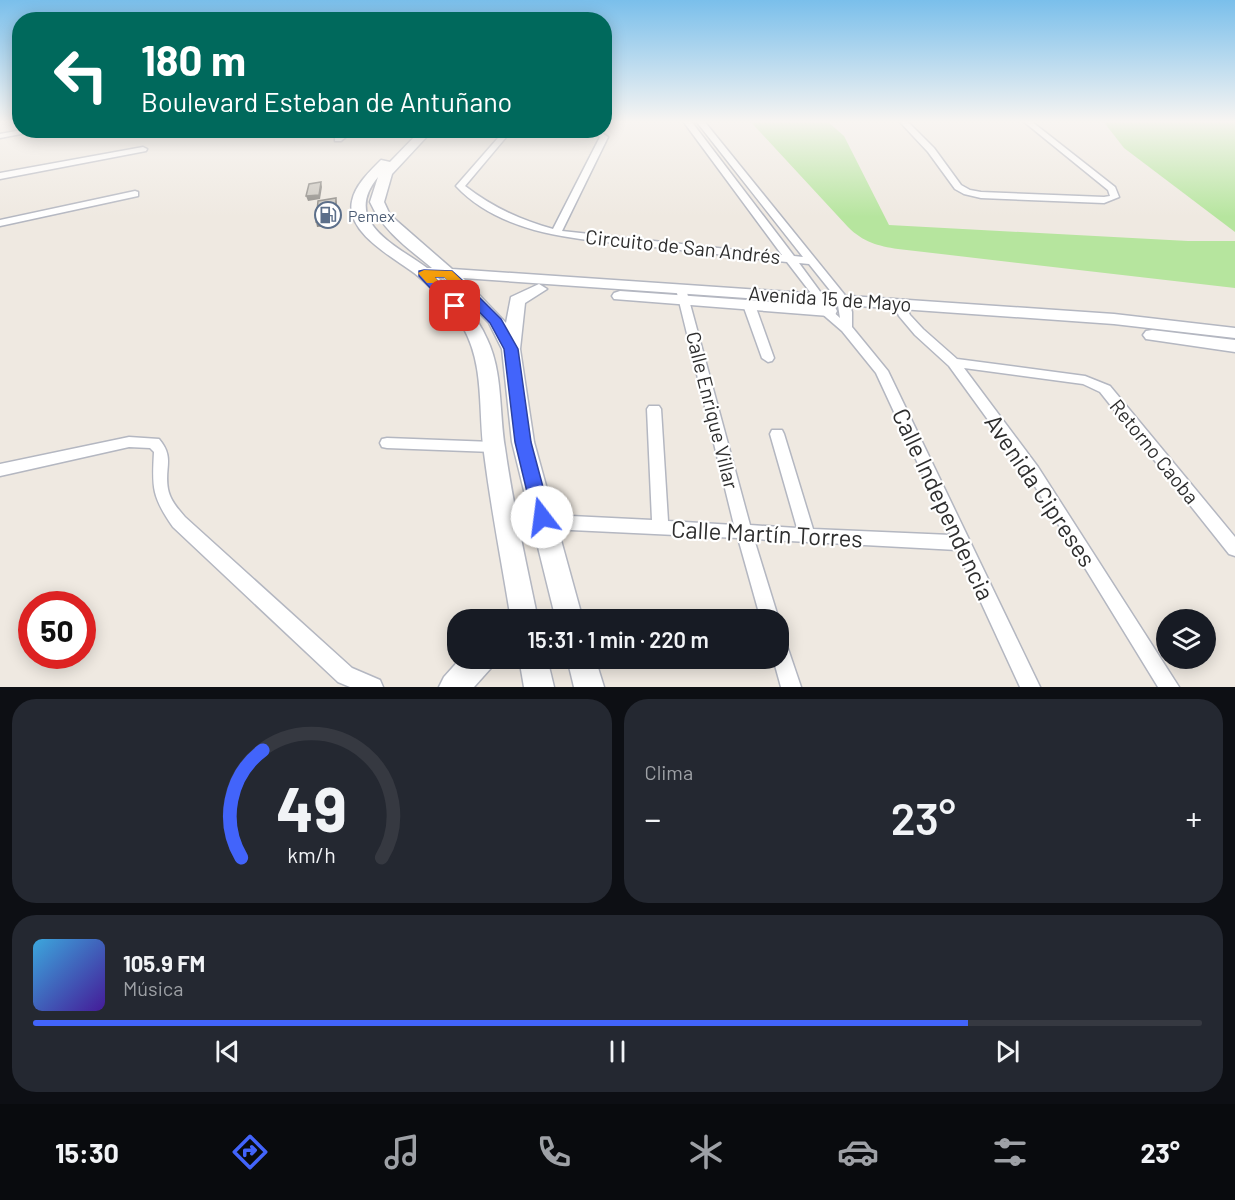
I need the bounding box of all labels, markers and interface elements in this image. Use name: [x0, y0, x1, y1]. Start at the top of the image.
text: 180 m: [141, 34, 246, 84]
icon: left: [42, 36, 120, 114]
text: Boulevard Esteban de Antuñano: [141, 85, 512, 117]
fuel station icon: Pemex: [313, 200, 343, 230]
place label: Pemex: [348, 206, 395, 225]
street label: Circuito de San Andrés: [584, 224, 782, 268]
pin: [429, 280, 480, 331]
street label: Avenida 15 de Mayo: [748, 280, 912, 316]
icon: arrive: [438, 289, 471, 322]
street label: Calle Enrique Villar: [682, 329, 744, 491]
street label: Retorno Caoba: [1106, 394, 1204, 508]
street label: Calle Independencia: [887, 403, 1001, 605]
street label: Avenida Cipreses: [979, 408, 1103, 572]
position arrow: [510, 485, 574, 549]
street label: Calle Martín Torres: [670, 513, 864, 553]
speed limit sign: 50: [18, 591, 96, 669]
map controls: [1156, 609, 1216, 669]
button: layers: [1156, 609, 1216, 669]
text: 15:31 · 1 min · 220 m: [527, 626, 709, 652]
text: Clima: [645, 760, 693, 784]
text: 49: [276, 770, 347, 844]
text: 23°: [891, 790, 956, 844]
text: −: [645, 798, 661, 838]
text: +: [1186, 798, 1202, 838]
text: km/h: [287, 842, 336, 867]
text: 105.9 FM: [123, 950, 205, 976]
text: Música: [123, 976, 183, 1000]
icon: previous: [211, 1035, 244, 1068]
icon: pause: [601, 1035, 634, 1068]
icon: next: [991, 1035, 1024, 1068]
icon: directions: [229, 1131, 271, 1173]
icon: music: [381, 1131, 423, 1173]
icon: phone: [533, 1131, 575, 1173]
icon: climate: [685, 1131, 727, 1173]
icon: car: [837, 1131, 879, 1173]
icon: filters: [989, 1131, 1031, 1173]
text: 15:30: [55, 1136, 119, 1168]
text: 23°: [1140, 1136, 1180, 1168]

